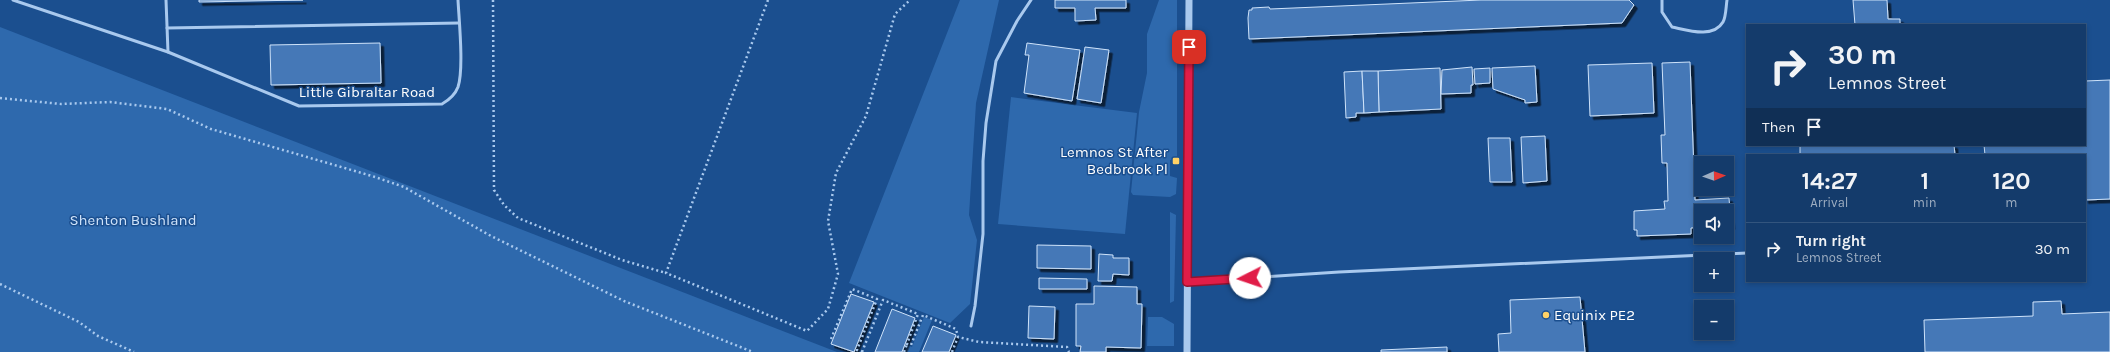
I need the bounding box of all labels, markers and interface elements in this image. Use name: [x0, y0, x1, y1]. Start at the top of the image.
pin: [1172, 30, 1206, 64]
icon: arrive: [1178, 36, 1200, 58]
text: 30 m: [1828, 38, 1897, 71]
icon: right: [1762, 40, 1814, 92]
text: Lemnos Street: [1828, 72, 1946, 94]
street label: Little Gibraltar Road: [299, 83, 435, 101]
icon: arrive: [1803, 116, 1825, 138]
text: Then: [1762, 118, 1795, 136]
place label: Lemnos St After Bedbrook Pl: [1060, 143, 1169, 178]
marker: Lemnos St After Bedbrook Pl: [1171, 156, 1181, 166]
north arrow: [1694, 156, 1734, 196]
map controls: [1694, 156, 1734, 340]
text: 14:27: [1802, 167, 1857, 195]
text: 1: [1920, 167, 1929, 195]
text: 120: [1992, 167, 2030, 195]
text: Arrival: [1810, 195, 1848, 210]
text: min: [1913, 195, 1937, 210]
text: m: [2005, 195, 2017, 210]
button: sound: [1694, 204, 1734, 244]
park label: Shenton Bushland: [69, 211, 197, 229]
text: Turn right: [1796, 232, 1866, 250]
icon: right: [1762, 238, 1784, 260]
text: 30 m: [2035, 240, 2070, 258]
text: Lemnos Street: [1796, 250, 1881, 265]
button: +: [1694, 252, 1734, 292]
position arrow: [1229, 257, 1271, 299]
button: −: [1694, 300, 1734, 340]
place label: Equinix PE2: [1554, 306, 1635, 324]
marker: Equinix PE2: [1541, 310, 1551, 320]

